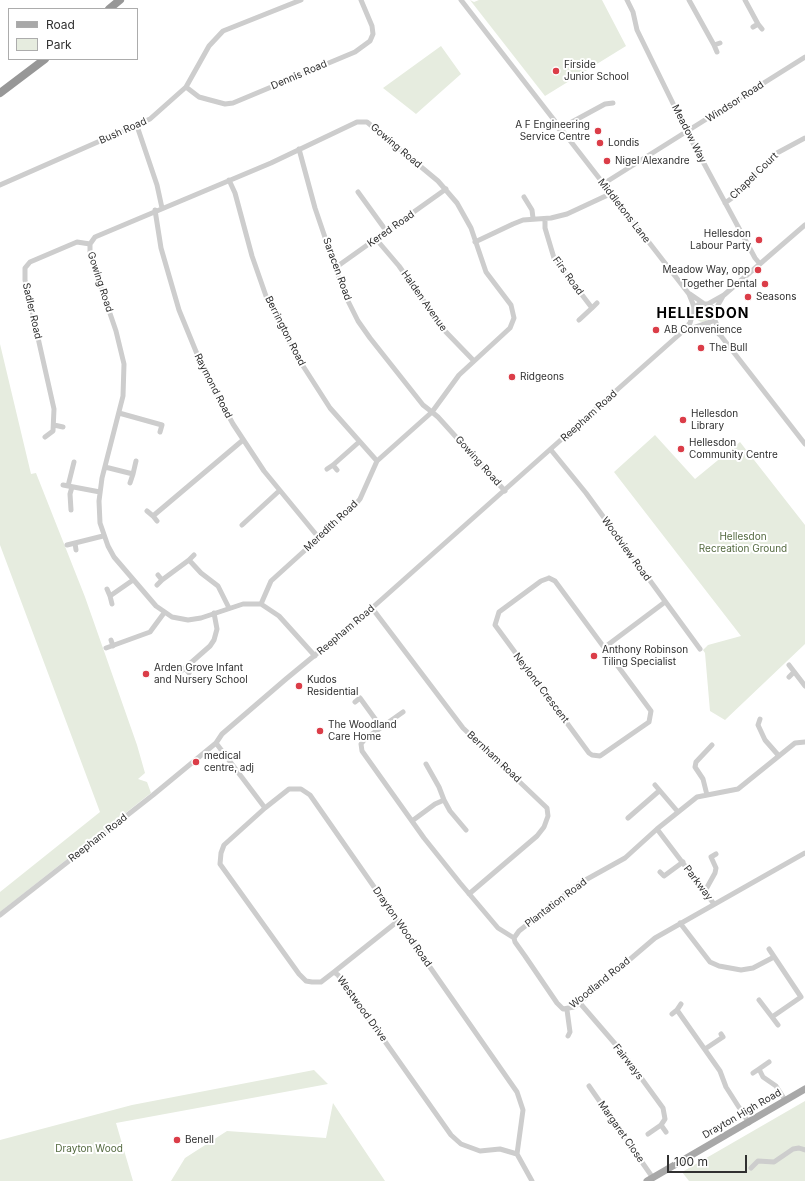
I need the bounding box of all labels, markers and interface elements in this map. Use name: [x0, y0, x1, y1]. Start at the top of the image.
legend: [8, 8, 138, 60]
text: Road: [46, 17, 75, 32]
text: Park: [46, 37, 72, 52]
street label: Dennis Road: [269, 58, 329, 92]
place label: Firside Junior School: [564, 59, 629, 82]
marker: Firside Junior School: [551, 66, 561, 76]
street label: Windsor Road: [704, 79, 766, 125]
street label: Meadow Way: [669, 103, 709, 165]
street label: Bush Road: [97, 115, 149, 147]
place label: A F Engineering Service Centre: [515, 119, 590, 142]
street label: Gowing Road: [368, 121, 424, 171]
marker: A F Engineering Service Centre: [593, 126, 603, 136]
place label: Londis: [608, 137, 639, 149]
marker: Londis: [595, 138, 605, 148]
street label: Chapel Court: [727, 150, 781, 202]
place label: Nigel Alexandre: [615, 155, 690, 167]
marker: Nigel Alexandre: [602, 156, 612, 166]
street label: Middletons Lane: [595, 177, 653, 245]
street label: Kered Road: [365, 208, 417, 250]
place label: Hellesdon Labour Party: [690, 228, 751, 252]
marker: Hellesdon Labour Party: [754, 235, 764, 245]
street label: Saracen Road: [320, 236, 354, 302]
street label: Gowing Road: [85, 250, 115, 314]
street label: Firs Road: [550, 255, 586, 297]
place label: Meadow Way, opp: [663, 264, 750, 276]
marker: Meadow Way, opp: [753, 265, 763, 275]
street label: Halden Avenue: [399, 268, 449, 334]
place label: Together Dental: [681, 278, 757, 290]
marker: Together Dental: [760, 279, 770, 289]
street label: Sadler Road: [20, 282, 44, 340]
place label: Seasons: [756, 291, 796, 303]
marker: Seasons: [743, 292, 753, 302]
street label: Berrington Road: [262, 294, 308, 368]
district label: HELLESDON: [656, 306, 750, 322]
place label: AB Convenience: [664, 324, 742, 336]
marker: AB Convenience: [651, 325, 661, 335]
place label: The Bull: [709, 342, 747, 354]
marker: The Bull: [696, 343, 706, 353]
street label: Raymond Road: [191, 352, 235, 420]
place label: Ridgeons: [520, 371, 564, 383]
marker: Ridgeons: [507, 372, 517, 382]
street label: Reepham Road: [558, 388, 620, 444]
place label: Hellesdon Library: [691, 408, 738, 432]
marker: Hellesdon Library: [678, 415, 688, 425]
street label: Gowing Road: [453, 434, 503, 488]
place label: Hellesdon Community Centre: [689, 437, 778, 460]
marker: Hellesdon Community Centre: [676, 444, 686, 454]
street label: Meredith Road: [302, 498, 360, 554]
street label: Woodview Road: [599, 515, 653, 583]
park label: Hellesdon Recreation Ground: [699, 531, 787, 554]
street label: Reepham Road: [315, 602, 377, 658]
place label: Anthony Robinson Tiling Specialist: [602, 644, 688, 668]
street label: Neylond Crescent: [511, 651, 571, 725]
marker: Anthony Robinson Tiling Specialist: [589, 651, 599, 661]
place label: Arden Grove Infant and Nursery School: [154, 662, 248, 686]
marker: Arden Grove Infant and Nursery School: [141, 669, 151, 679]
place label: Kudos Residential: [307, 674, 358, 698]
marker: Kudos Residential: [294, 681, 304, 691]
place label: The Woodland Care Home: [328, 719, 397, 742]
marker: The Woodland Care Home: [315, 726, 325, 736]
street label: Bernham Road: [465, 729, 523, 785]
place label: medical centre, adj: [204, 750, 254, 774]
marker: medical centre, adj: [191, 757, 201, 767]
street label: Reepham Road: [66, 811, 130, 865]
street label: Parkway: [681, 863, 715, 903]
street label: Plantation Road: [523, 876, 589, 930]
street label: Drayton Wood Road: [370, 885, 434, 969]
street label: Woodland Road: [567, 955, 633, 1011]
street label: Westwood Drive: [334, 974, 390, 1044]
street label: Fairways: [610, 1042, 646, 1082]
street label: Drayton High Road: [700, 1087, 784, 1141]
street label: Margaret Close: [595, 1099, 647, 1165]
place label: Benell: [185, 1134, 214, 1146]
marker: Benell: [172, 1135, 182, 1145]
park label: Drayton Wood: [55, 1143, 123, 1155]
scale bar: [669, 1147, 749, 1173]
text: 100 m: [674, 1154, 708, 1169]

